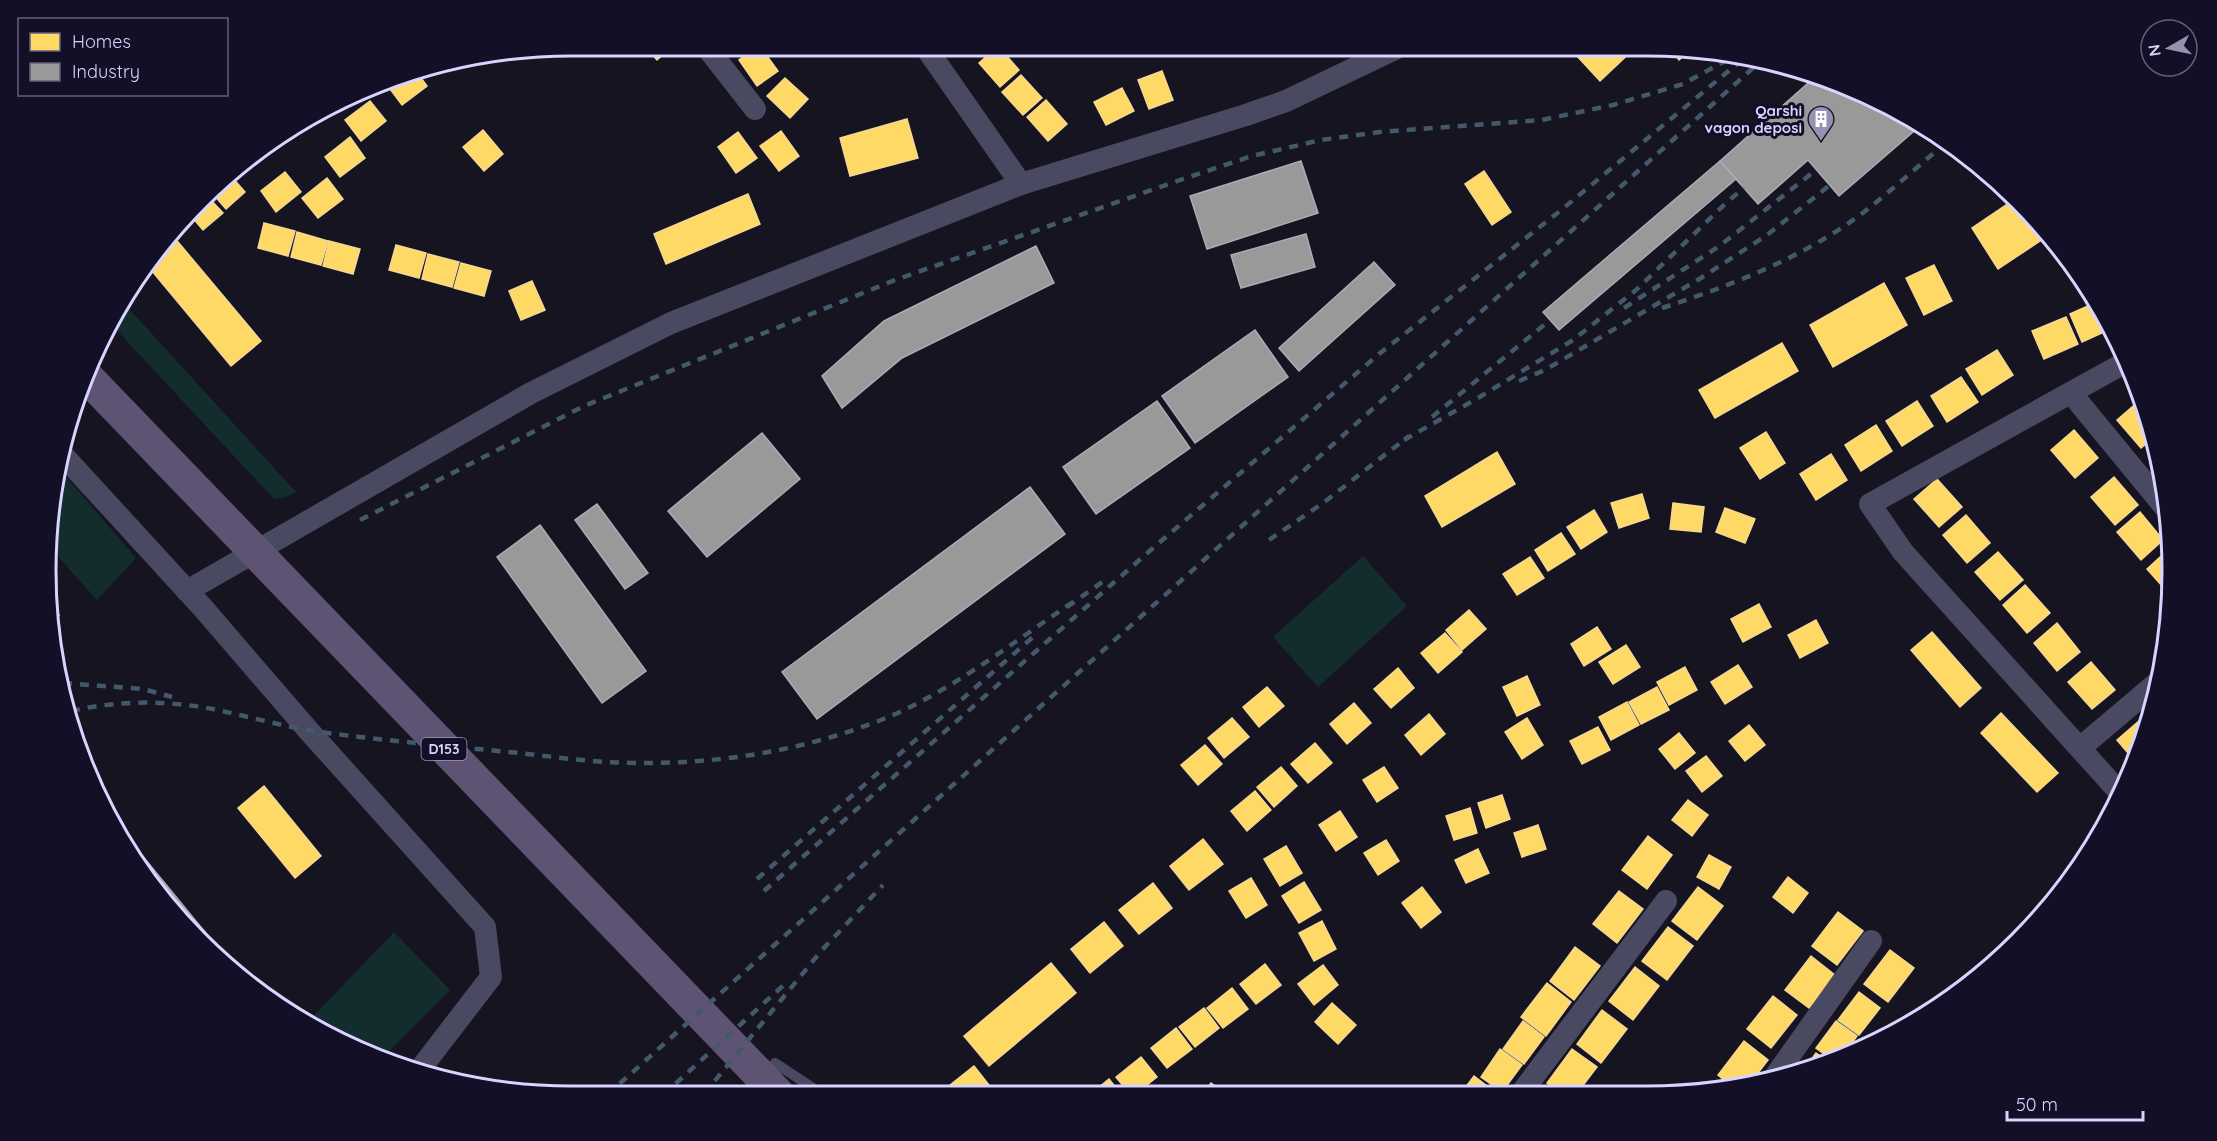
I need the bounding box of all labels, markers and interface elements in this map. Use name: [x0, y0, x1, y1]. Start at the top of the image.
legend: [18, 18, 228, 96]
north arrow: [2139, 18, 2199, 78]
text: Homes: [72, 30, 131, 53]
text: N: [2143, 43, 2165, 58]
text: Industry: [72, 60, 140, 83]
place label: Qarshi vagon deposi: [1705, 101, 1802, 137]
building icon: Qarshi vagon deposi: [1806, 104, 1836, 142]
road number: D153: [422, 738, 466, 760]
scale bar: [2007, 1084, 2144, 1122]
text: 50 m: [2016, 1093, 2058, 1116]

